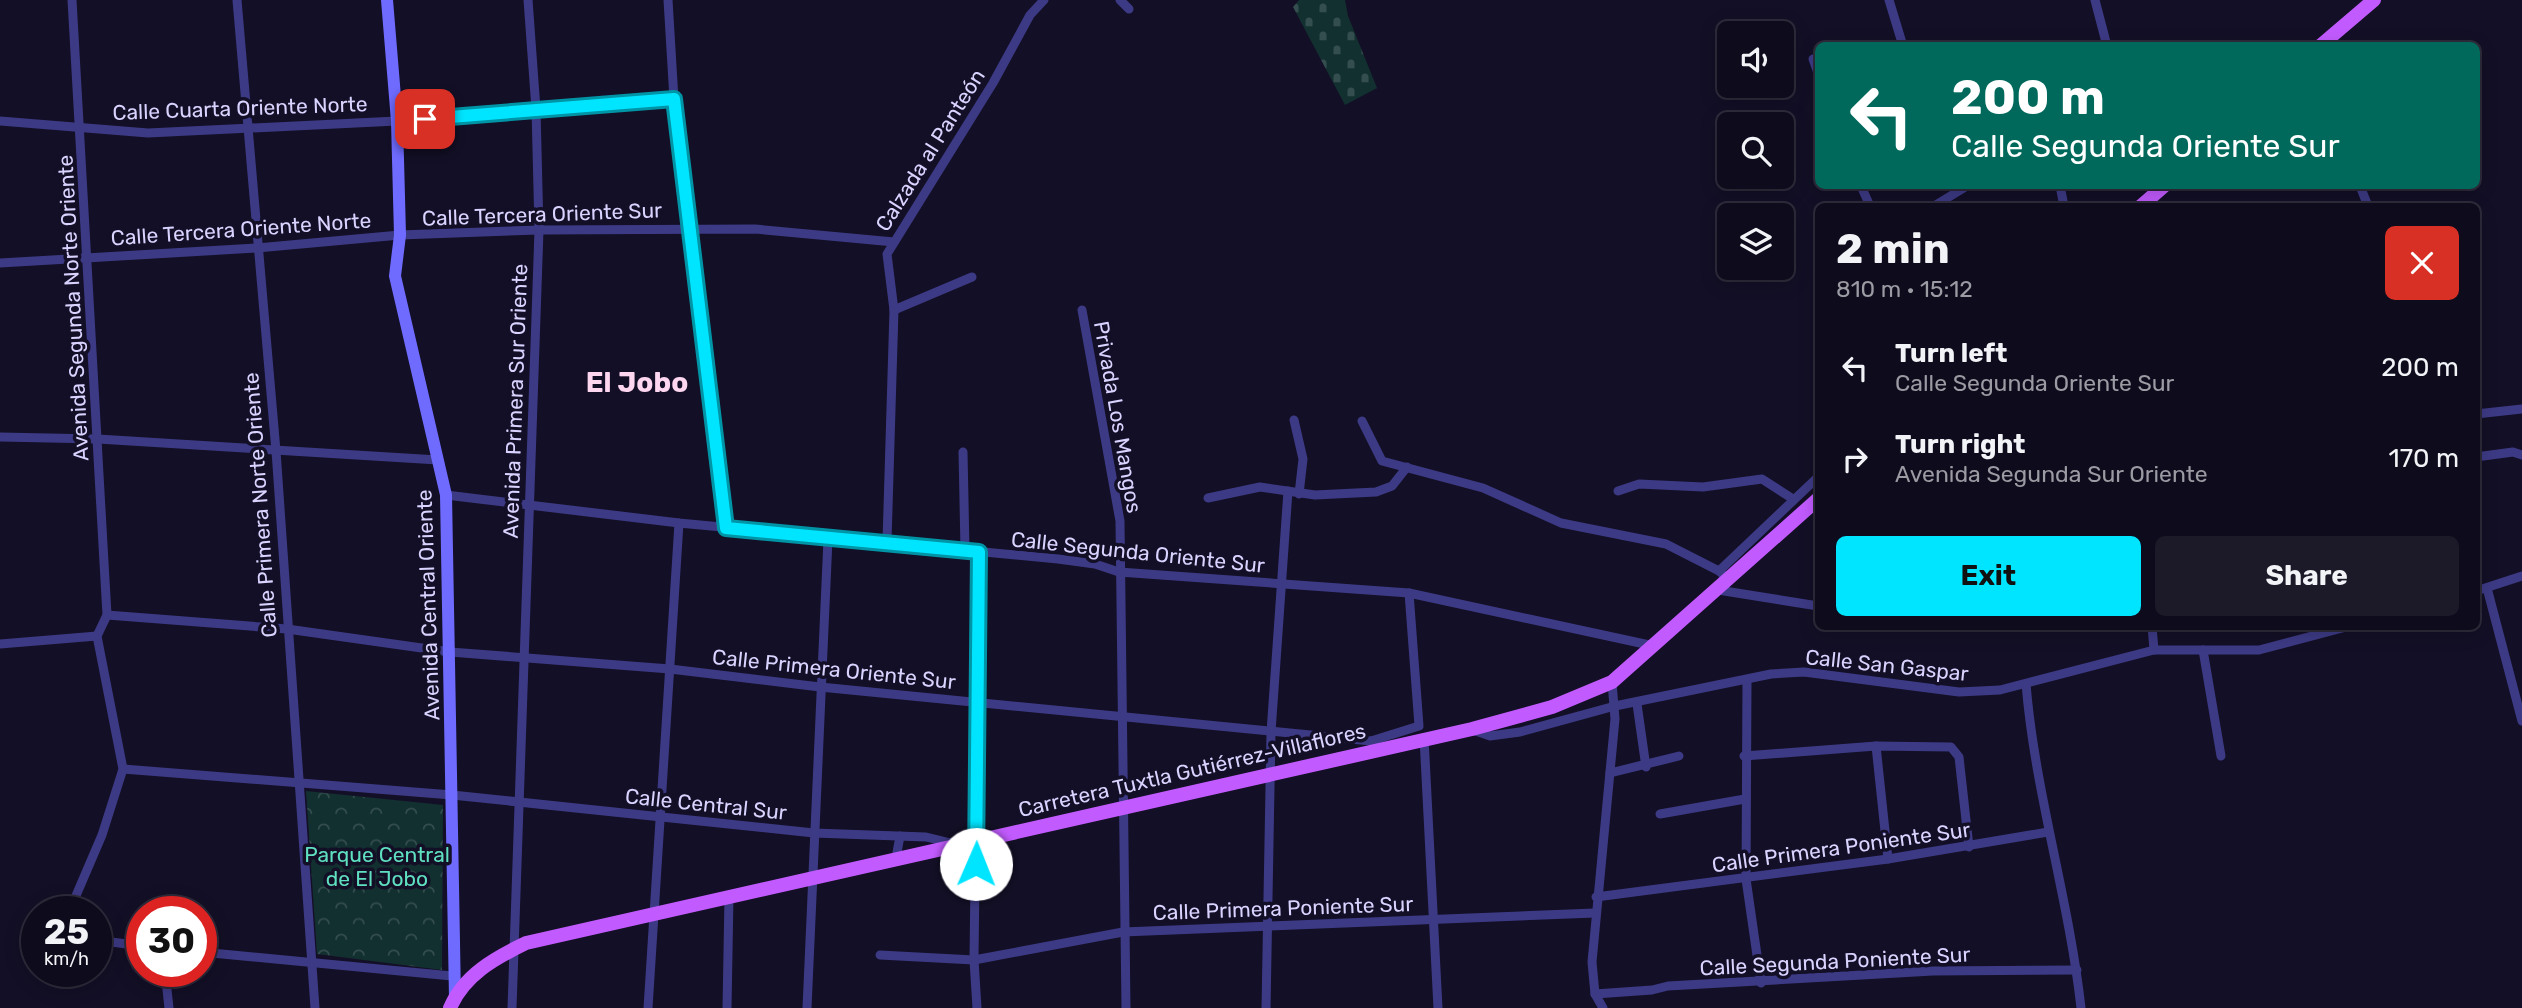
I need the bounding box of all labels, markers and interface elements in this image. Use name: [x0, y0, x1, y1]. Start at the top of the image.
map controls: [1717, 21, 1794, 280]
button: sound: [1717, 21, 1794, 98]
street label: Calzada al Panteón: [870, 64, 990, 236]
text: 200 m: [1951, 68, 2105, 126]
icon: left: [1836, 70, 1927, 161]
pin: [395, 89, 455, 149]
street label: Calle Cuarta Oriente Norte: [112, 91, 368, 125]
icon: arrive: [406, 100, 444, 138]
button: search: [1717, 112, 1794, 189]
text: Calle Segunda Oriente Sur: [1951, 127, 2340, 165]
street label: Avenida Segunda Norte Oriente: [52, 154, 94, 462]
street label: Calle Tercera Oriente Sur: [422, 197, 662, 231]
button: layers: [1717, 203, 1794, 280]
street label: Calle Tercera Oriente Norte: [110, 207, 372, 251]
text: 2 min: [1836, 224, 1950, 274]
button: close: [2385, 226, 2459, 300]
street label: Avenida Primera Sur Oriente: [498, 263, 532, 539]
text: 810 m · 15:12: [1836, 275, 1973, 303]
street label: Privada Los Mangos: [1089, 319, 1147, 515]
text: Turn left: [1895, 338, 2007, 369]
icon: left: [1836, 349, 1874, 387]
text: 200 m: [2381, 352, 2459, 383]
district label: El Jobo: [586, 366, 688, 399]
text: Calle Segunda Oriente Sur: [1895, 369, 2174, 397]
street label: Calle Primera Norte Oriente: [238, 372, 282, 638]
text: Turn right: [1895, 429, 2025, 460]
icon: right: [1836, 440, 1874, 478]
text: 170 m: [2389, 443, 2459, 474]
text: Avenida Segunda Sur Oriente: [1895, 460, 2208, 488]
street label: Avenida Central Oriente: [411, 489, 445, 721]
street label: Calle Segunda Oriente Sur: [1010, 526, 1266, 578]
button: Exit: [1836, 536, 2141, 616]
button: Share: [2155, 536, 2459, 616]
street label: Calle Primera Oriente Sur: [711, 644, 957, 694]
street label: Calle San Gaspar: [1804, 644, 1970, 686]
street label: Carretera Tuxtla Gutiérrez-Villaflores: [1016, 718, 1368, 822]
street label: Calle Central Sur: [624, 783, 788, 825]
street label: Calle Primera Poniente Sur: [1710, 816, 1972, 878]
position arrow: [939, 827, 1013, 901]
park label: Parque Central de El Jobo: [304, 842, 450, 891]
street label: Calle Primera Poniente Sur: [1152, 891, 1414, 925]
speed limit sign: 30: [126, 896, 217, 987]
text: 25: [44, 911, 89, 953]
street label: Calle Segunda Poniente Sur: [1699, 941, 1971, 981]
text: km/h: [44, 948, 89, 970]

